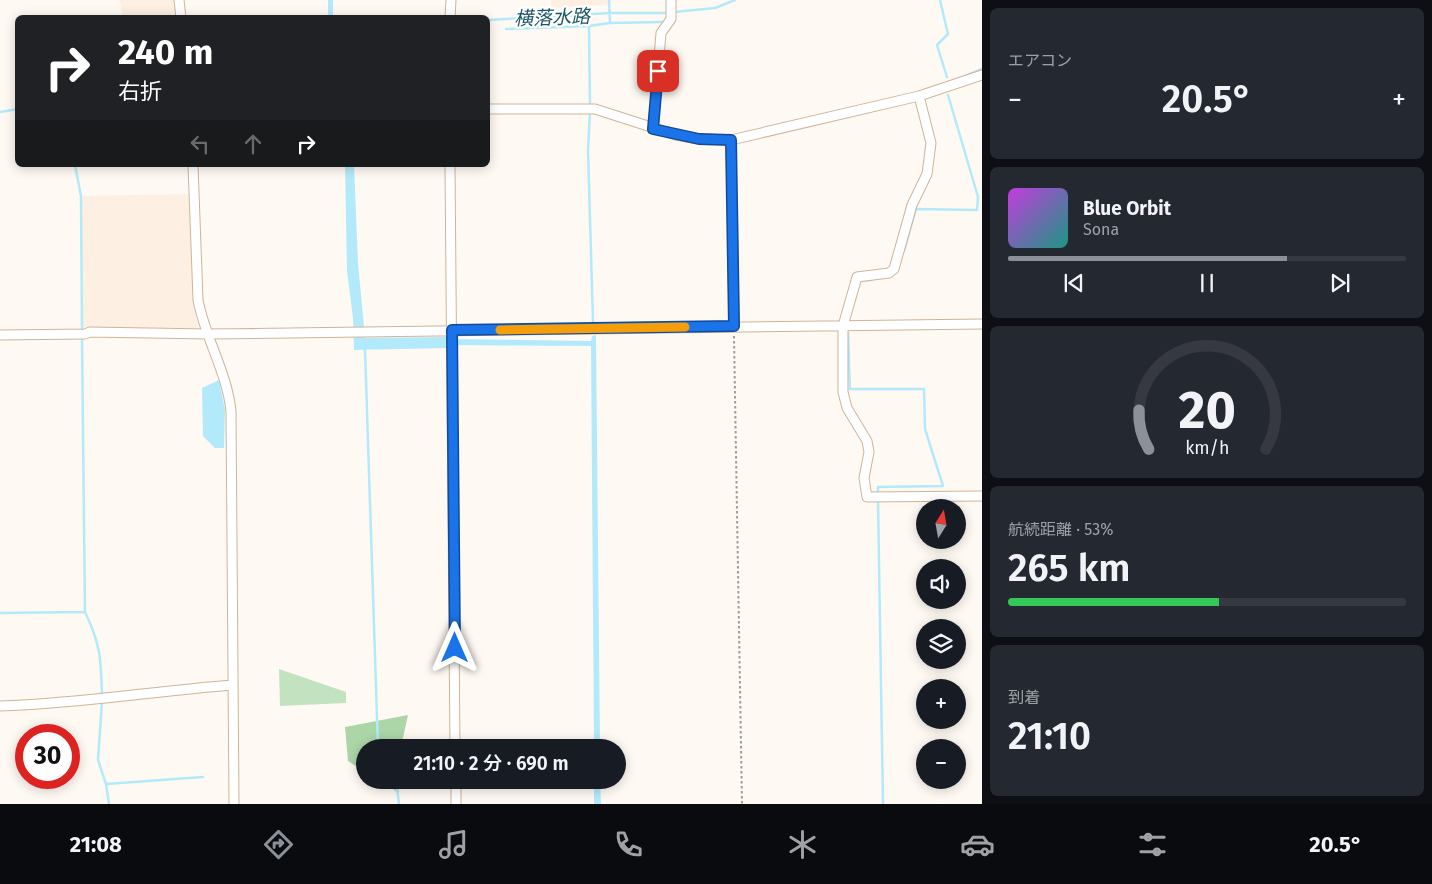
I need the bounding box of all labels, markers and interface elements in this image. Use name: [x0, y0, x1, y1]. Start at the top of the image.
water label: 横落水路: [514, 5, 592, 30]
text: 240 m: [118, 31, 213, 73]
icon: right: [35, 35, 100, 100]
pin: [637, 50, 679, 92]
text: エアコン: [1008, 51, 1072, 70]
icon: arrive: [644, 57, 672, 85]
text: 20.5°: [1162, 76, 1252, 122]
text: 右折: [118, 78, 162, 105]
text: −: [1008, 83, 1022, 116]
text: +: [1392, 83, 1406, 116]
icon: left: [186, 130, 214, 158]
icon: ahead: [239, 130, 267, 158]
icon: right: [292, 130, 320, 158]
text: Blue Orbit: [1083, 197, 1171, 220]
text: Sona: [1083, 220, 1119, 239]
icon: previous: [1060, 269, 1088, 297]
icon: pause: [1193, 269, 1221, 297]
icon: next: [1326, 269, 1354, 297]
text: 20: [1178, 379, 1236, 442]
text: km/h: [1185, 437, 1229, 459]
north arrow: [916, 499, 966, 549]
map controls: [916, 499, 966, 789]
text: 航続距離 · 53%: [1008, 520, 1113, 539]
text: 265 km: [1008, 545, 1131, 591]
button: sound: [916, 559, 966, 609]
button: layers: [916, 619, 966, 669]
position arrow: [428, 621, 480, 673]
button: +: [916, 679, 966, 729]
text: 到着: [1008, 688, 1040, 707]
text: 21:10: [1008, 713, 1091, 759]
speed limit sign: 30: [15, 724, 80, 789]
button: −: [916, 739, 966, 789]
text: 21:10 · 2 分 · 690 m: [413, 752, 569, 775]
icon: directions: [261, 827, 296, 862]
icon: music: [436, 827, 471, 862]
icon: phone: [611, 827, 646, 862]
icon: climate: [785, 827, 820, 862]
icon: car: [960, 827, 995, 862]
icon: filters: [1135, 827, 1170, 862]
text: 21:08: [70, 831, 122, 858]
text: 20.5°: [1309, 831, 1362, 858]

